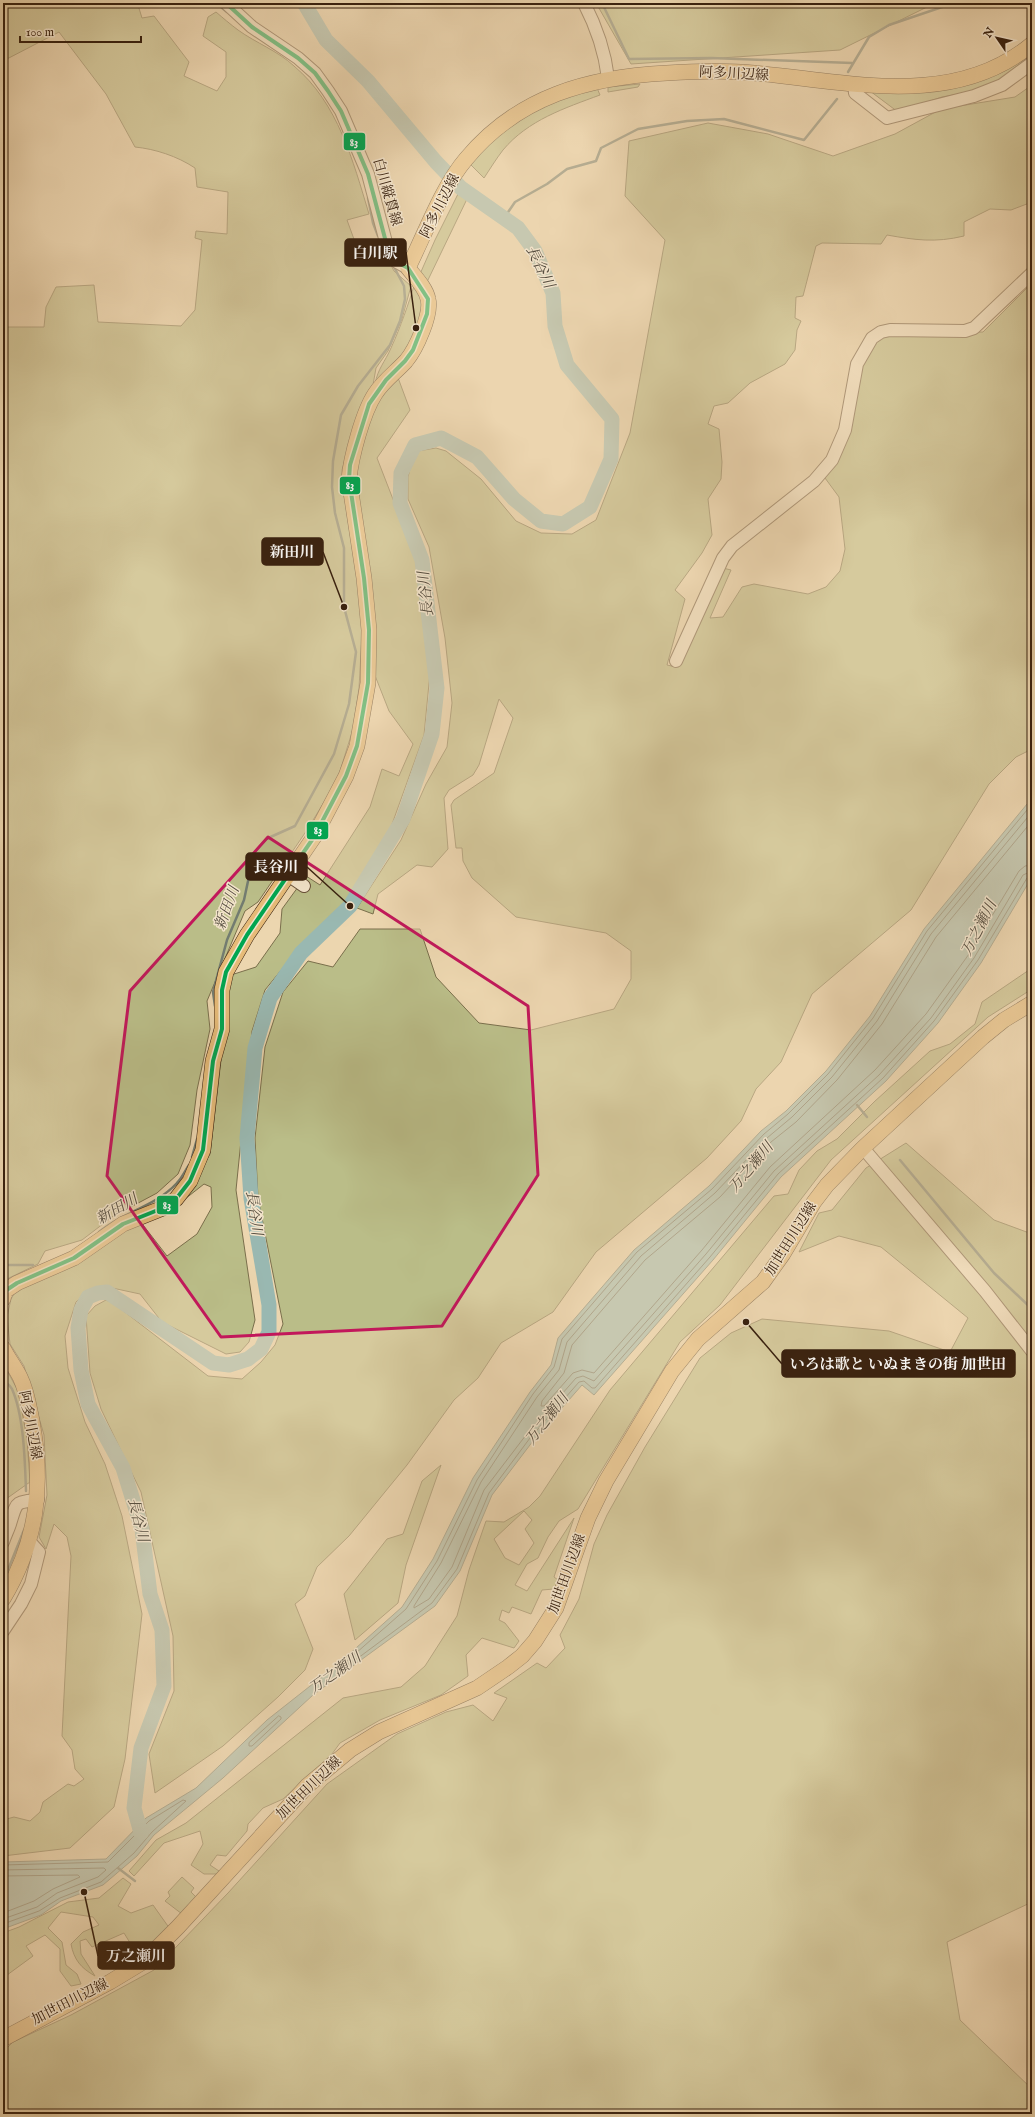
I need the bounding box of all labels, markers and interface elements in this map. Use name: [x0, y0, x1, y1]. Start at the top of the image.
scale bar: [20, 18, 141, 44]
north arrow: [977, 18, 1017, 58]
text: 100 m: [26, 25, 54, 40]
text: N: [981, 25, 998, 42]
street label: 阿多川辺線: [699, 63, 769, 85]
line badge: 83: [343, 132, 366, 151]
text: 83: [350, 136, 358, 150]
street label: 白川縦貫線: [369, 156, 405, 228]
street label: 阿多川辺線: [416, 171, 464, 241]
callout: 白川駅: [345, 239, 406, 266]
water label: 長谷川: [522, 243, 559, 293]
text: 白川駅: [352, 244, 398, 263]
line badge: 83: [339, 476, 361, 495]
text: 83: [346, 479, 354, 493]
callout: 新田川: [262, 538, 323, 565]
text: 新田川: [269, 543, 315, 562]
water label: 長谷川: [414, 569, 438, 617]
line badge: 83: [306, 821, 329, 840]
text: 83: [314, 824, 322, 838]
callout: 長谷川: [246, 853, 307, 880]
text: 長谷川: [253, 858, 299, 877]
water label: 新田川: [210, 882, 244, 932]
water label: 万之瀬川: [957, 895, 1002, 959]
water label: 万之瀬川: [724, 1136, 779, 1196]
water label: 新田川: [93, 1189, 143, 1228]
water label: 長谷川: [241, 1189, 267, 1239]
line badge: 83: [156, 1195, 179, 1215]
text: 83: [163, 1199, 171, 1213]
street label: 加世田川辺線: [761, 1199, 821, 1279]
callout: いろは歌と いぬまきの街 加世田: [782, 1350, 1015, 1377]
text: いろは歌と いぬまきの街 加世田: [790, 1355, 1006, 1374]
water label: 万之瀬川: [521, 1388, 574, 1448]
street label: 阿多川辺線: [14, 1389, 46, 1461]
water label: 長谷川: [123, 1496, 153, 1546]
street label: 加世田川辺線: [544, 1531, 590, 1617]
water label: 万之瀬川: [305, 1647, 367, 1698]
street label: 加世田川辺線: [273, 1752, 345, 1824]
callout: 万之瀬川: [98, 1942, 174, 1969]
text: 万之瀬川: [106, 1947, 166, 1966]
street label: 加世田川辺線: [28, 1975, 112, 2029]

